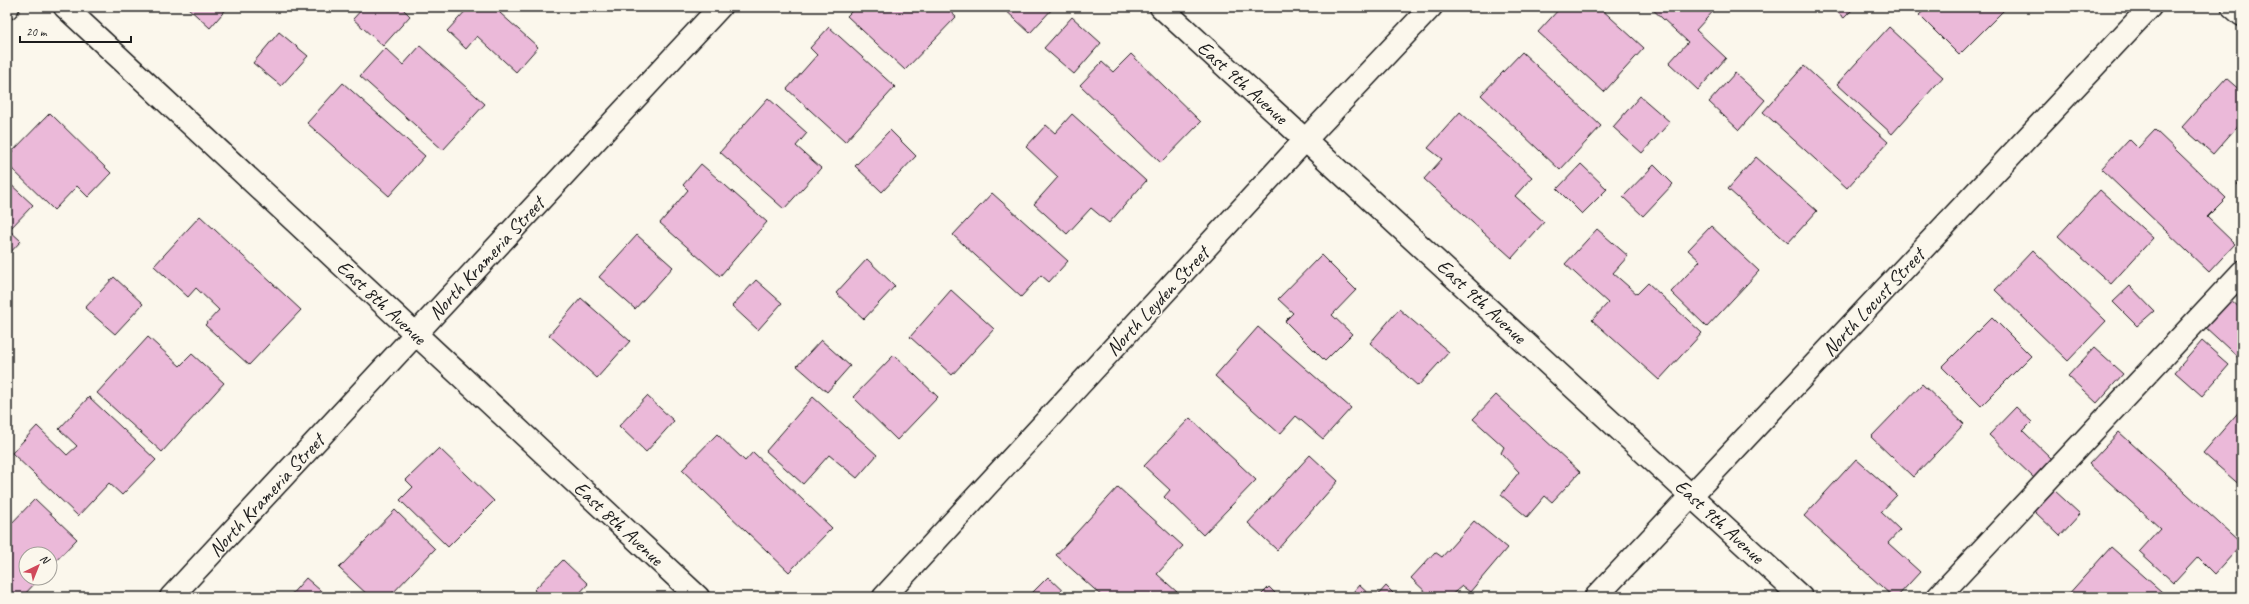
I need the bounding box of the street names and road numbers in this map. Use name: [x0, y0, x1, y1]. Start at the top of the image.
street label: East 9th Avenue: [1192, 35, 1294, 131]
street label: North Krameria Street: [423, 189, 552, 325]
street label: North Leyden Street: [1100, 239, 1217, 361]
street label: North Locust Street: [1817, 241, 1932, 362]
street label: East 9th Avenue: [1432, 254, 1533, 350]
street label: East 8th Avenue: [332, 255, 433, 351]
street label: North Krameria Street: [203, 426, 332, 562]
street label: East 9th Avenue: [1670, 474, 1771, 570]
street label: East 8th Avenue: [569, 476, 670, 572]

